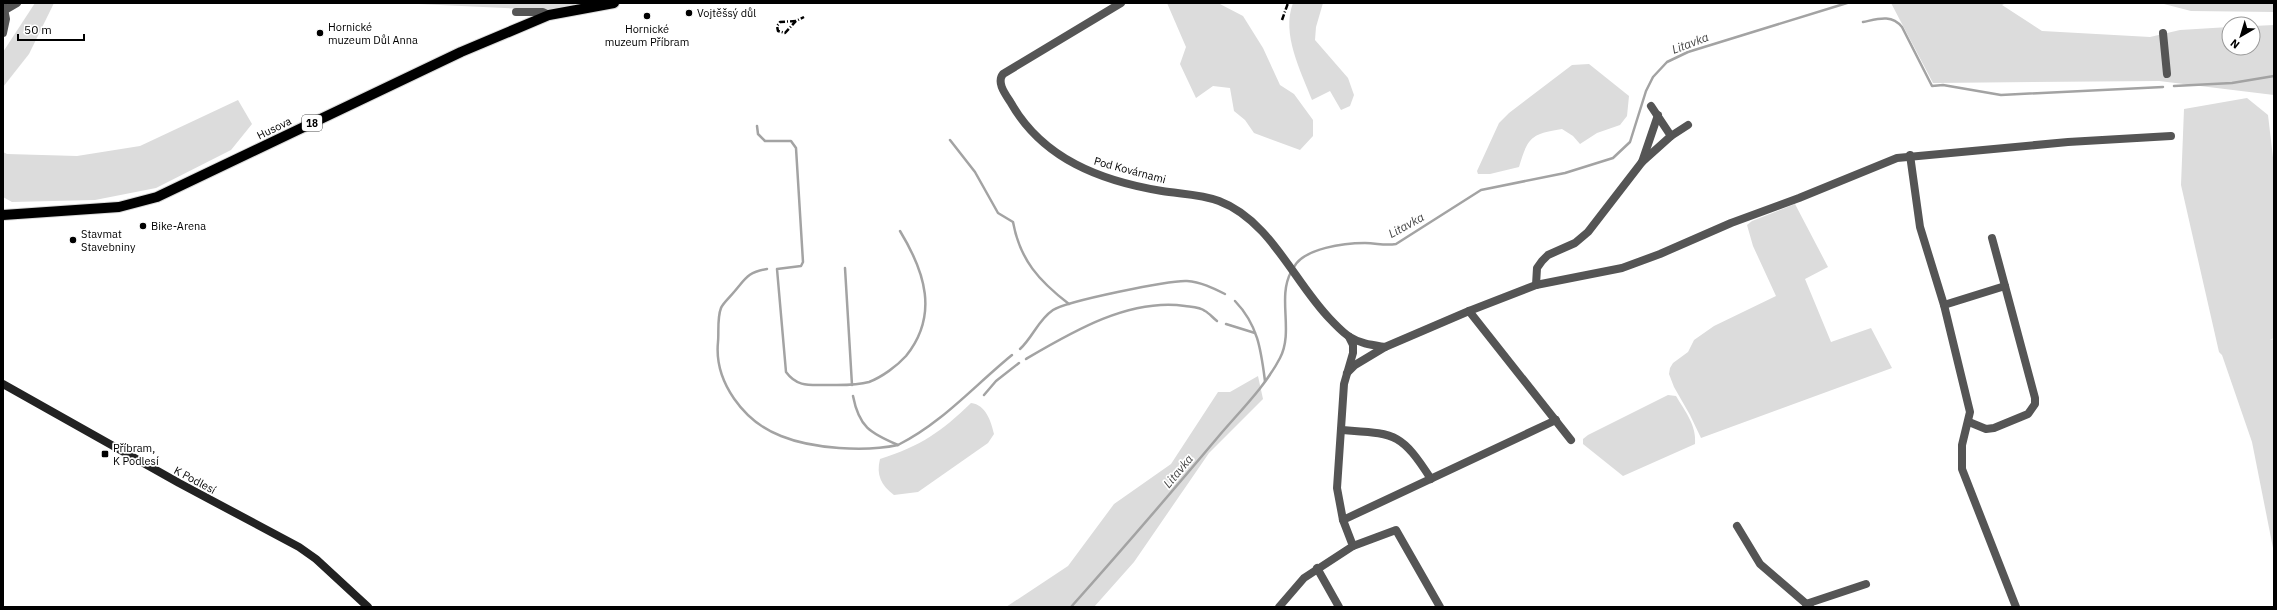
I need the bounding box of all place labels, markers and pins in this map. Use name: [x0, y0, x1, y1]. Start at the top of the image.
place label: Vojtěšsý důl: [697, 6, 756, 20]
marker: Vojtěšsý důl: [684, 8, 694, 18]
marker: Hornické muzeum Příbram: [642, 11, 652, 21]
place label: Hornické muzeum Důl Anna: [328, 20, 418, 47]
place label: Hornické muzeum Příbram: [605, 22, 689, 49]
marker: Hornické muzeum Důl Anna: [315, 28, 325, 38]
place label: Bike-Arena: [151, 219, 206, 233]
marker: Bike-Arena: [138, 221, 148, 231]
place label: Stavmat Stavebniny: [81, 227, 136, 254]
marker: Stavmat Stavebniny: [68, 235, 78, 245]
place label: Příbram, K Podlesí: [113, 441, 159, 468]
marker: Příbram, K Podlesí: [100, 449, 110, 459]

